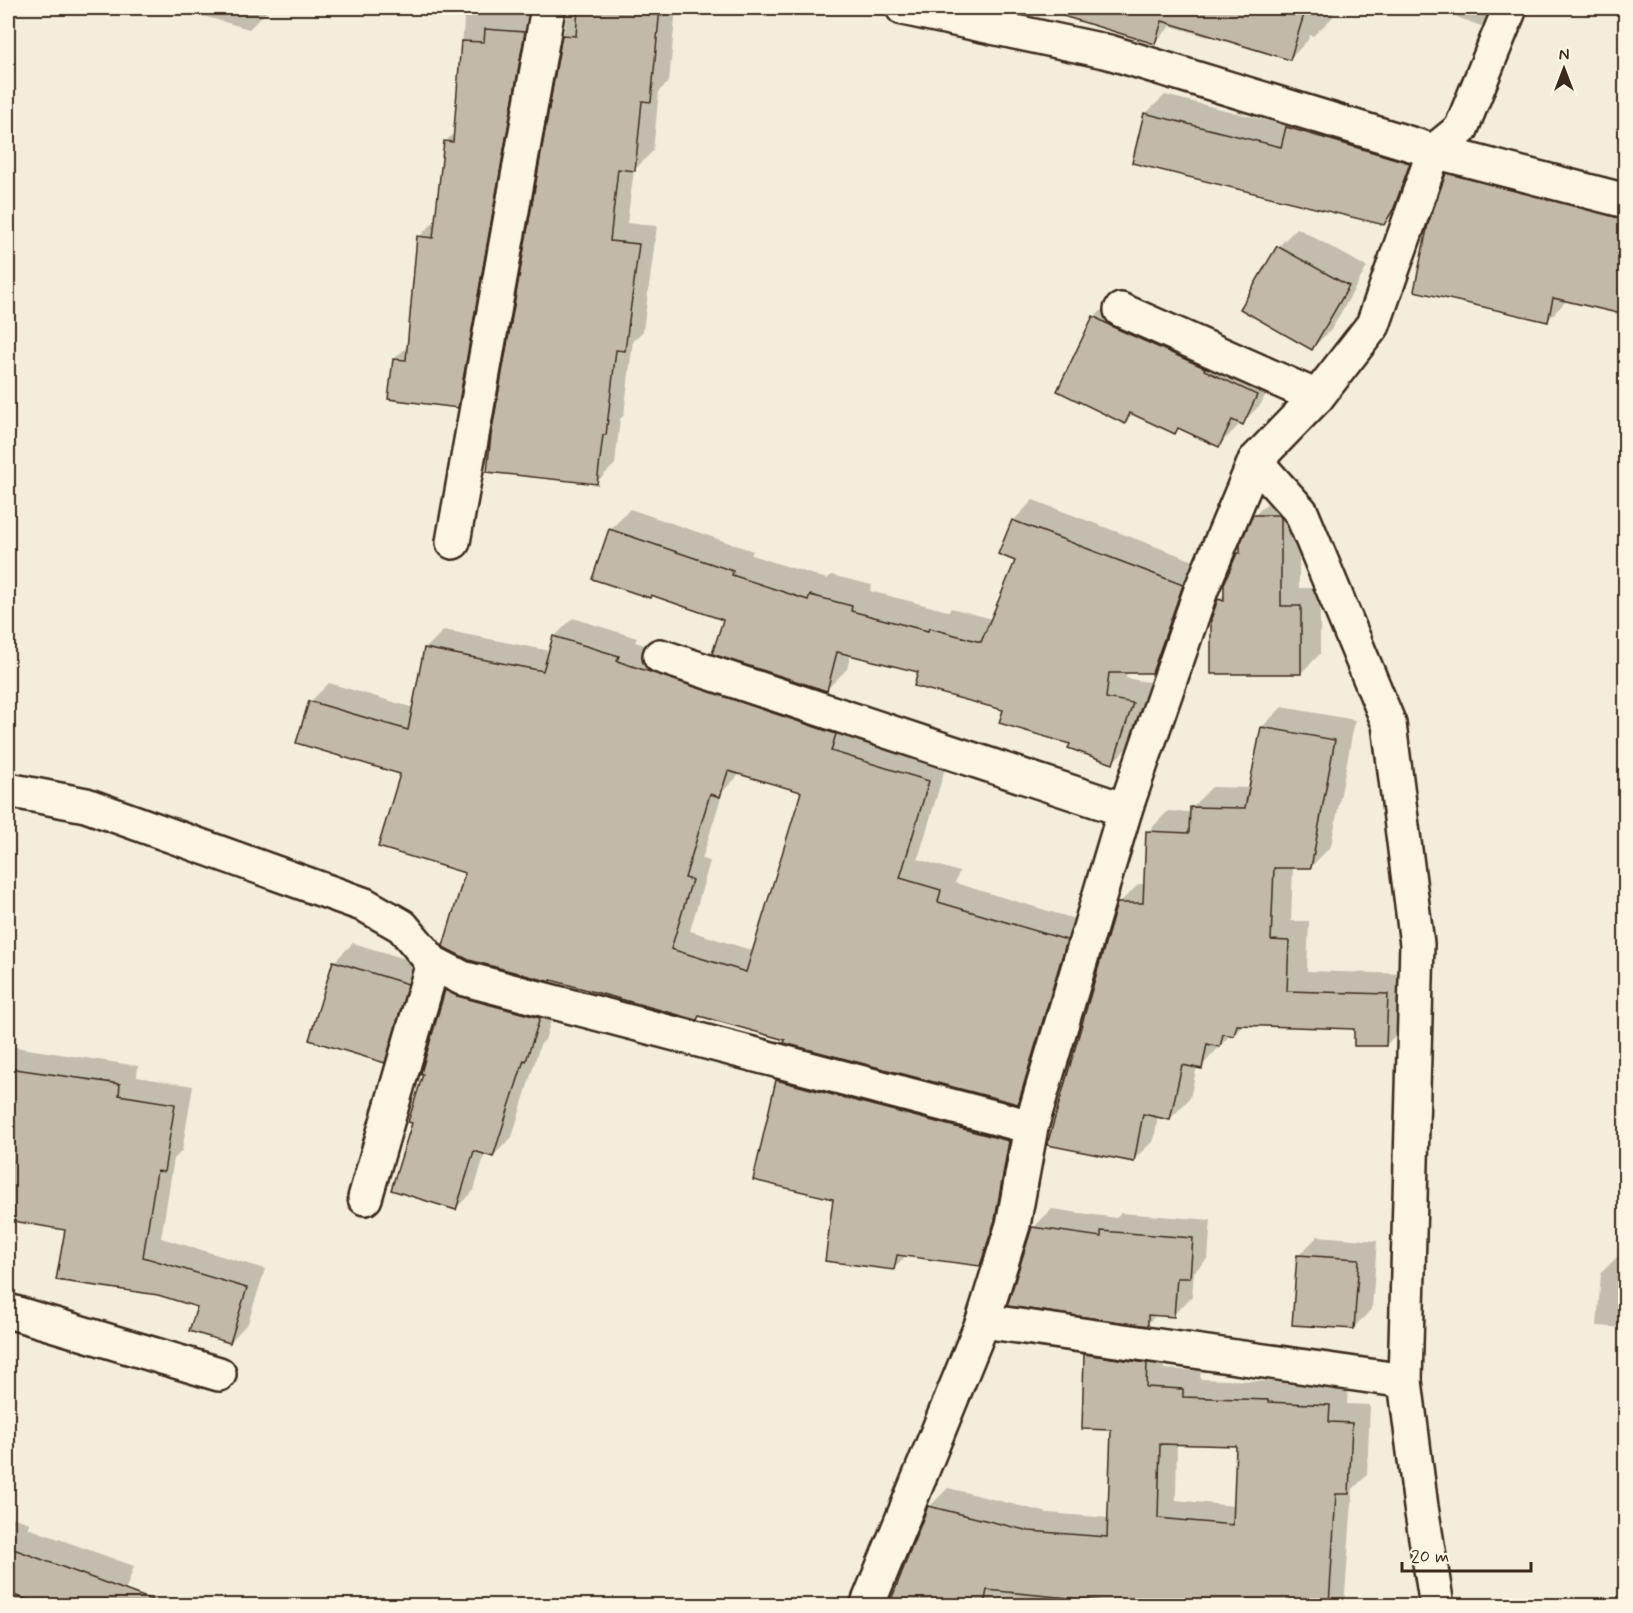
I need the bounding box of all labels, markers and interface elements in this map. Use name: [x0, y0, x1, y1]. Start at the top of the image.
north arrow: [1534, 39, 1594, 99]
text: N: [1559, 45, 1569, 66]
scale bar: [1402, 1535, 1531, 1573]
text: 20 m: [1411, 1545, 1449, 1569]

